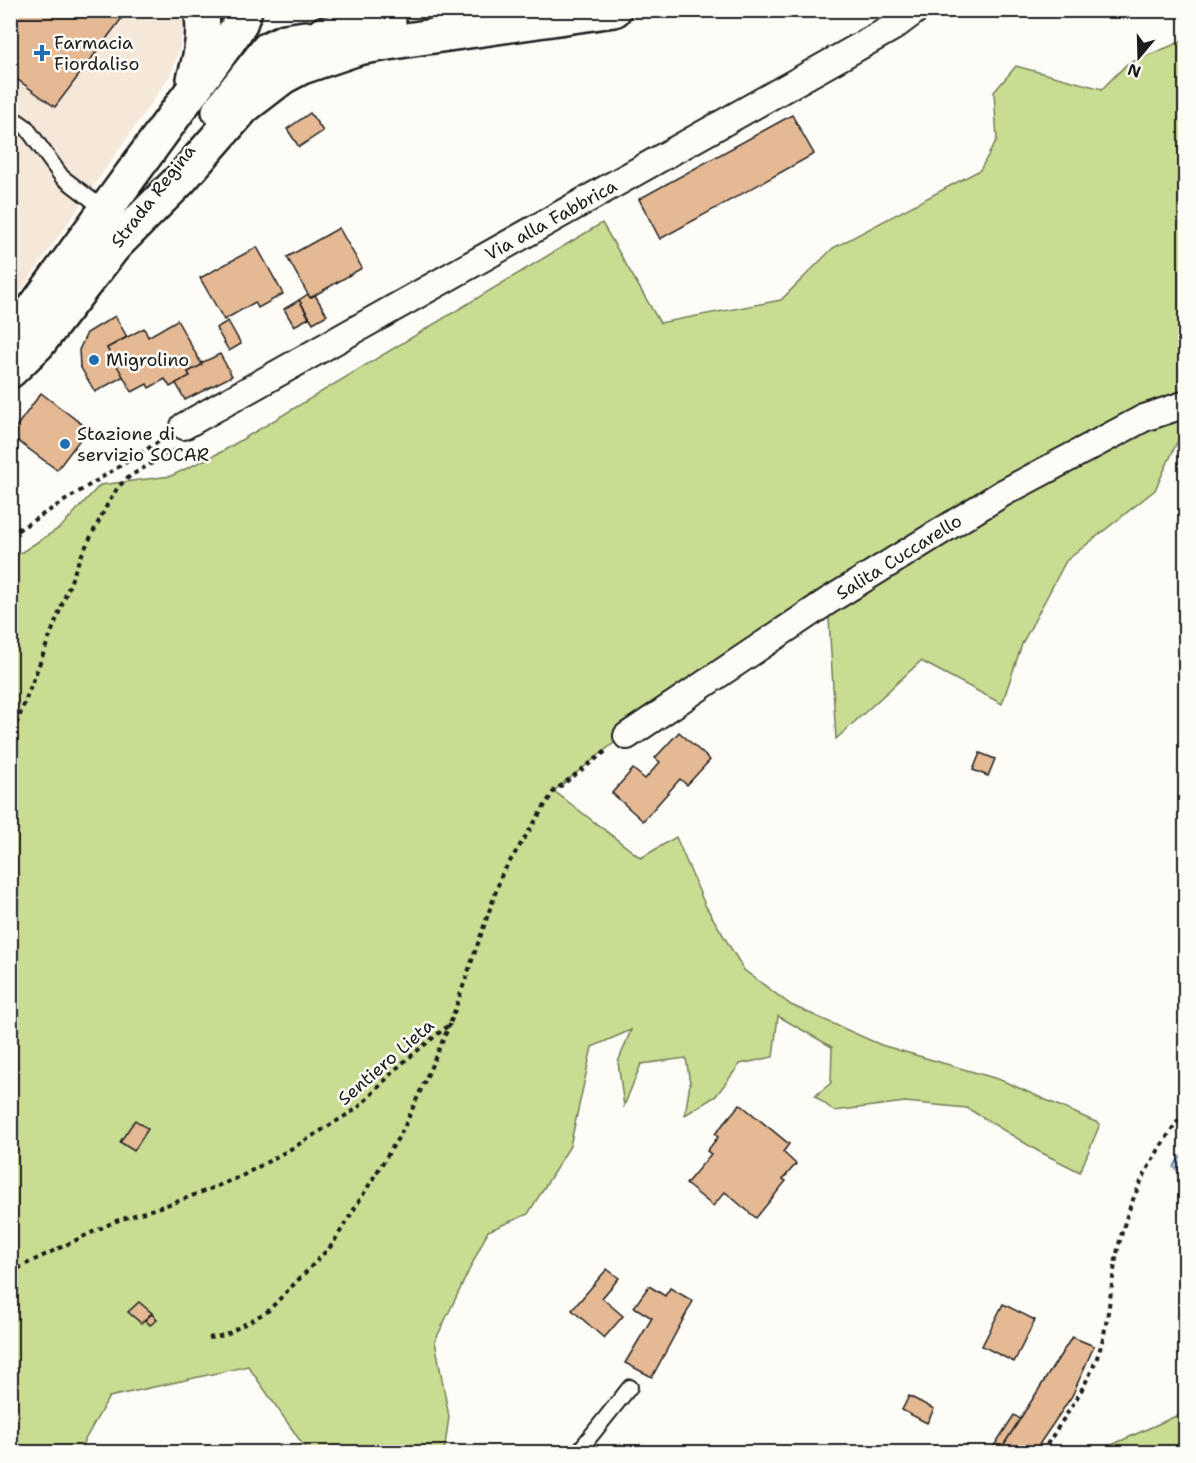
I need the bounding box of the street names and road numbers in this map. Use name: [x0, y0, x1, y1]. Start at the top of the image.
street label: Strada Regina: [105, 140, 201, 252]
street label: Via alla Fabbrica: [481, 174, 621, 266]
street label: Salita Cuccarello: [832, 509, 966, 605]
street label: Sentiero Lieta: [333, 1014, 439, 1110]

